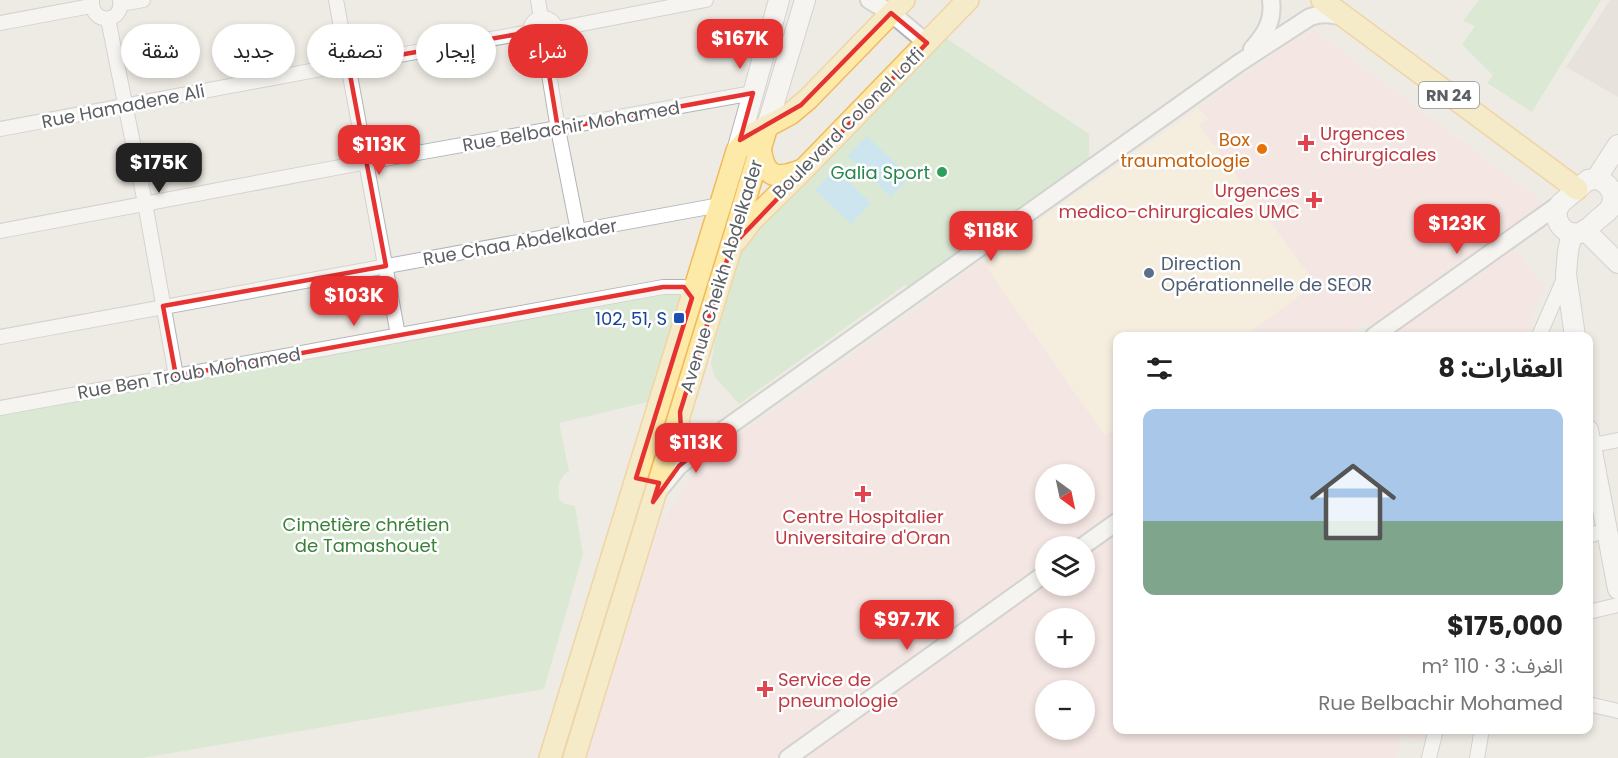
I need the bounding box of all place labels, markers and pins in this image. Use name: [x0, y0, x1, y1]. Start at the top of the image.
pin: $167K: [698, 19, 782, 70]
place label: Urgences chirurgicales: [1320, 121, 1437, 167]
pin: $113K: [337, 125, 421, 176]
place label: Box traumatologie: [1121, 127, 1250, 173]
marker: Urgences chirurgicales: [1297, 134, 1315, 152]
marker: Box traumatologie: [1255, 142, 1269, 156]
pin: $175K: [117, 143, 201, 194]
place label: Galia Sport: [830, 160, 930, 185]
marker: Galia Sport: [935, 165, 949, 179]
place label: Urgences medico-chirurgicales UMC: [1058, 178, 1300, 224]
marker: Urgences medico-chirurgicales UMC: [1305, 191, 1323, 209]
pin: $123K: [1415, 204, 1499, 255]
pin: $118K: [949, 211, 1033, 262]
place label: Direction Opérationnelle de SEOR: [1161, 251, 1372, 297]
marker: Direction Opérationnelle de SEOR: [1142, 266, 1156, 280]
pin: $103K: [312, 276, 396, 327]
place label: 102, 51, S: [595, 306, 667, 331]
marker: 102, 51, S: [672, 311, 686, 325]
pin: $113K: [654, 423, 738, 474]
marker: Centre Hospitalier Universitaire d'Oran: [854, 485, 872, 503]
place label: Centre Hospitalier Universitaire d'Oran: [775, 504, 951, 550]
pin: $97.7K: [858, 600, 956, 651]
place label: Service de pneumologie: [778, 667, 898, 713]
marker: Service de pneumologie: [756, 680, 774, 698]

